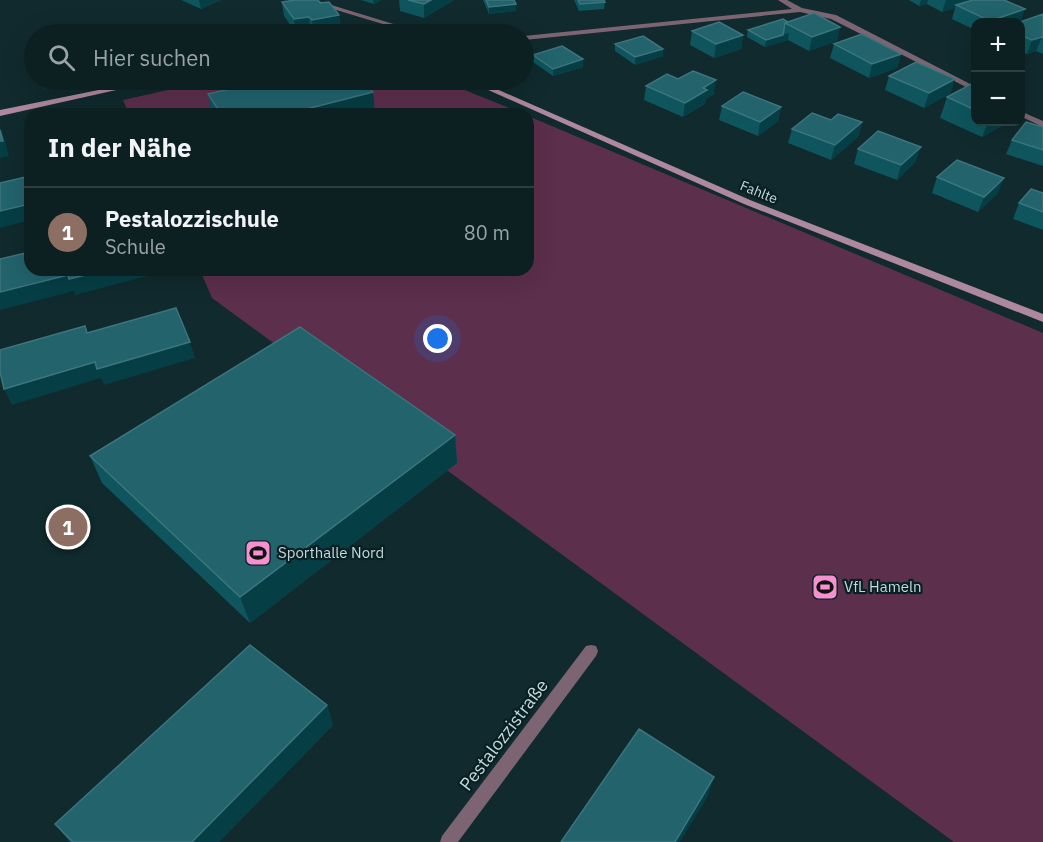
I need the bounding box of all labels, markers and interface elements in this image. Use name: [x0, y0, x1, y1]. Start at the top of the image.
map controls: [971, 18, 1025, 126]
button: +: [971, 18, 1025, 72]
search box: [24, 24, 534, 90]
icon: search: [45, 41, 78, 74]
text: Hier suchen: [93, 43, 211, 72]
button: −: [971, 72, 1025, 126]
text: In der Nähe: [48, 130, 192, 164]
street label: Fahlte: [738, 176, 781, 208]
text: Pestalozzischule: [105, 204, 279, 233]
text: 1: [62, 219, 74, 246]
text: 80 m: [464, 219, 510, 246]
text: Schule: [105, 233, 166, 260]
your location: [423, 324, 452, 353]
pin: 1: [48, 504, 88, 550]
sports icon: Sporthalle Nord: [243, 538, 273, 568]
place label: Sporthalle Nord: [278, 543, 384, 562]
sports icon: VfL Hameln: [810, 572, 840, 602]
place label: VfL Hameln: [844, 577, 922, 596]
street label: Pestalozzistraße: [454, 674, 553, 795]

